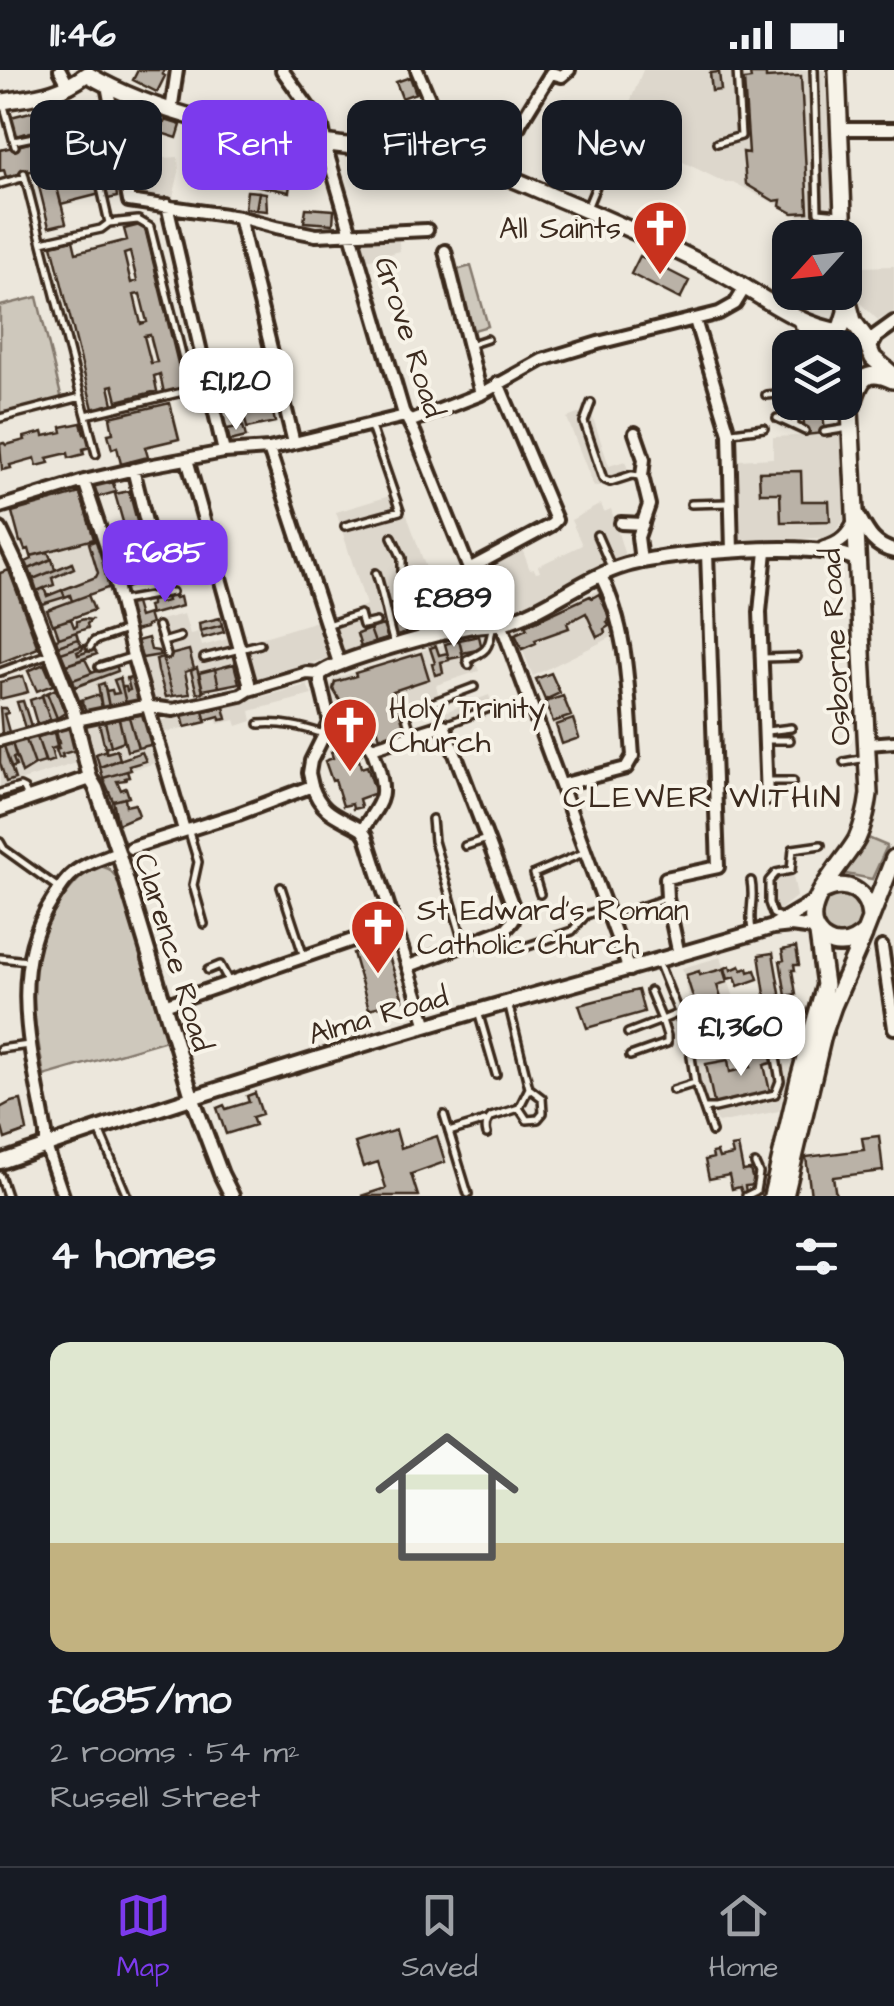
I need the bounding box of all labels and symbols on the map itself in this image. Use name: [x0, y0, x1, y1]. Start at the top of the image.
church icon: All Saints: [630, 198, 690, 277]
place label: All Saints: [499, 208, 621, 250]
north arrow: [772, 220, 862, 310]
street label: Grove Road: [363, 251, 455, 423]
pin: £1,120: [155, 348, 317, 433]
pin: £685: [106, 520, 224, 605]
street label: Osborne Road: [810, 547, 862, 747]
pin: £889: [395, 565, 513, 650]
place label: Holy Trinity Church: [389, 688, 545, 764]
church icon: Holy Trinity Church: [320, 695, 380, 774]
district label: CLEWER WITHIN: [563, 775, 843, 820]
street label: Clarence Road: [123, 848, 223, 1057]
place label: St Edward's Roman Catholic Church: [417, 890, 689, 966]
church icon: St Edward's Roman Catholic Church: [348, 897, 408, 976]
street label: Alma Road: [304, 976, 453, 1056]
pin: £1,360: [660, 994, 822, 1079]

